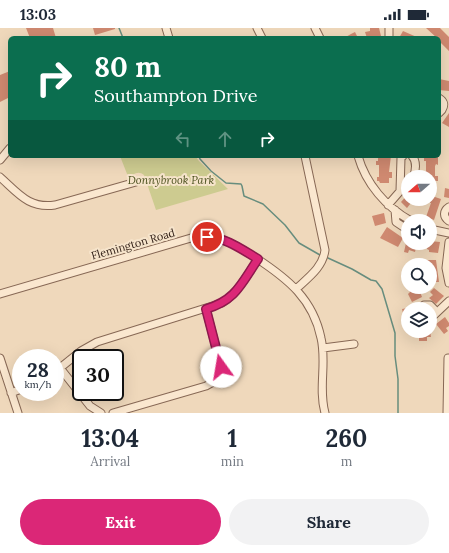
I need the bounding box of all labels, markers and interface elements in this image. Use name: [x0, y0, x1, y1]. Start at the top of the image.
text: 13:03: [20, 5, 56, 24]
text: 80 m: [94, 49, 161, 85]
icon: right: [28, 52, 80, 104]
text: Southampton Drive: [94, 84, 258, 107]
icon: left: [172, 128, 194, 150]
icon: ahead: [214, 128, 236, 150]
icon: right: [256, 128, 278, 150]
north arrow: [401, 170, 437, 206]
map controls: [401, 170, 437, 338]
park label: Donnybrook Park: [128, 173, 215, 187]
button: sound: [401, 214, 437, 250]
pin: [190, 220, 224, 254]
street label: Flemington Road: [90, 225, 177, 263]
icon: arrive: [196, 226, 218, 248]
button: search: [401, 258, 437, 294]
button: layers: [401, 302, 437, 338]
position arrow: [200, 346, 242, 388]
speed limit sign: 30: [72, 349, 124, 401]
text: 28: [27, 357, 49, 382]
text: km/h: [24, 378, 52, 391]
text: 13:04: [82, 423, 139, 454]
text: 1: [227, 423, 237, 454]
text: 260: [326, 423, 367, 454]
text: Arrival: [91, 453, 130, 470]
text: min: [221, 453, 244, 470]
text: m: [341, 453, 352, 470]
button: Exit: [20, 499, 221, 545]
button: Share: [229, 499, 429, 545]

